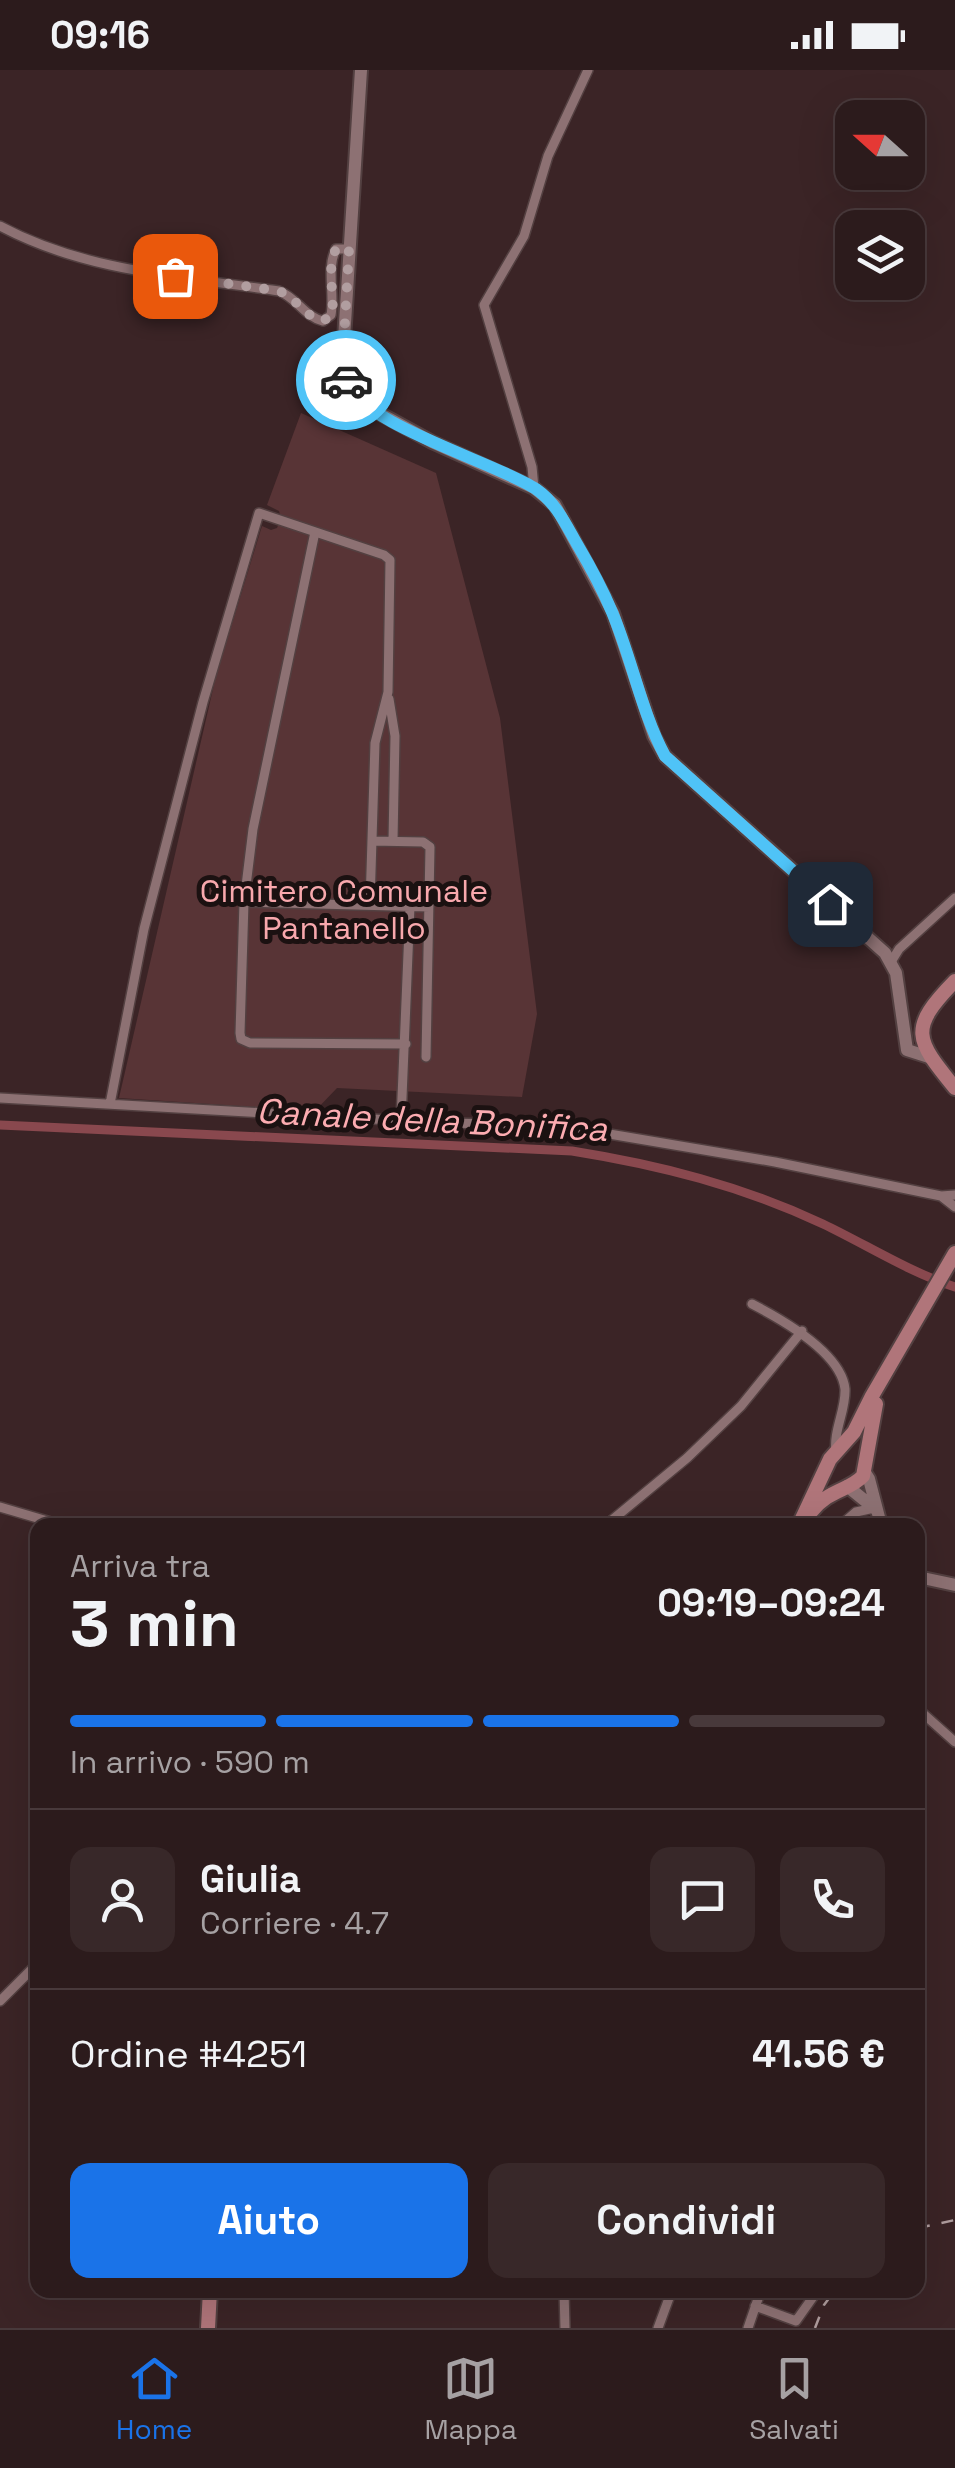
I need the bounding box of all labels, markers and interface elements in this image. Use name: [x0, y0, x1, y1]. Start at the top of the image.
text: 09:16: [50, 11, 150, 59]
north arrow: [835, 100, 925, 190]
map controls: [835, 100, 925, 300]
button: layers: [835, 210, 925, 300]
pin: [133, 234, 218, 319]
icon: bag: [148, 249, 203, 304]
courier: [296, 330, 396, 430]
icon: car: [319, 353, 374, 408]
pin: [788, 862, 873, 947]
park label: Cimitero Comunale Pantanello: [200, 871, 488, 948]
icon: home: [803, 877, 858, 932]
water label: Canale della Bonifica: [256, 1089, 609, 1151]
text: Arriva tra: [70, 1546, 210, 1586]
text: 09:19–09:24: [657, 1579, 885, 1627]
text: 3 min: [70, 1582, 239, 1665]
text: In arrivo · 590 m: [70, 1742, 310, 1782]
button: person: [70, 1847, 175, 1952]
button: chat: [650, 1847, 755, 1952]
button: phone: [780, 1847, 885, 1952]
text: Giulia: [200, 1855, 301, 1903]
text: Corriere · 4.7: [200, 1903, 389, 1943]
text: Ordine #4251: [70, 2030, 307, 2078]
text: 41.56 €: [752, 2030, 885, 2078]
button: Aiuto: [70, 2163, 468, 2278]
button: Condividi: [488, 2163, 885, 2278]
tab: Home: [116, 2351, 192, 2447]
tab: Mappa: [425, 2351, 517, 2447]
tab: Salvati: [749, 2351, 839, 2447]

